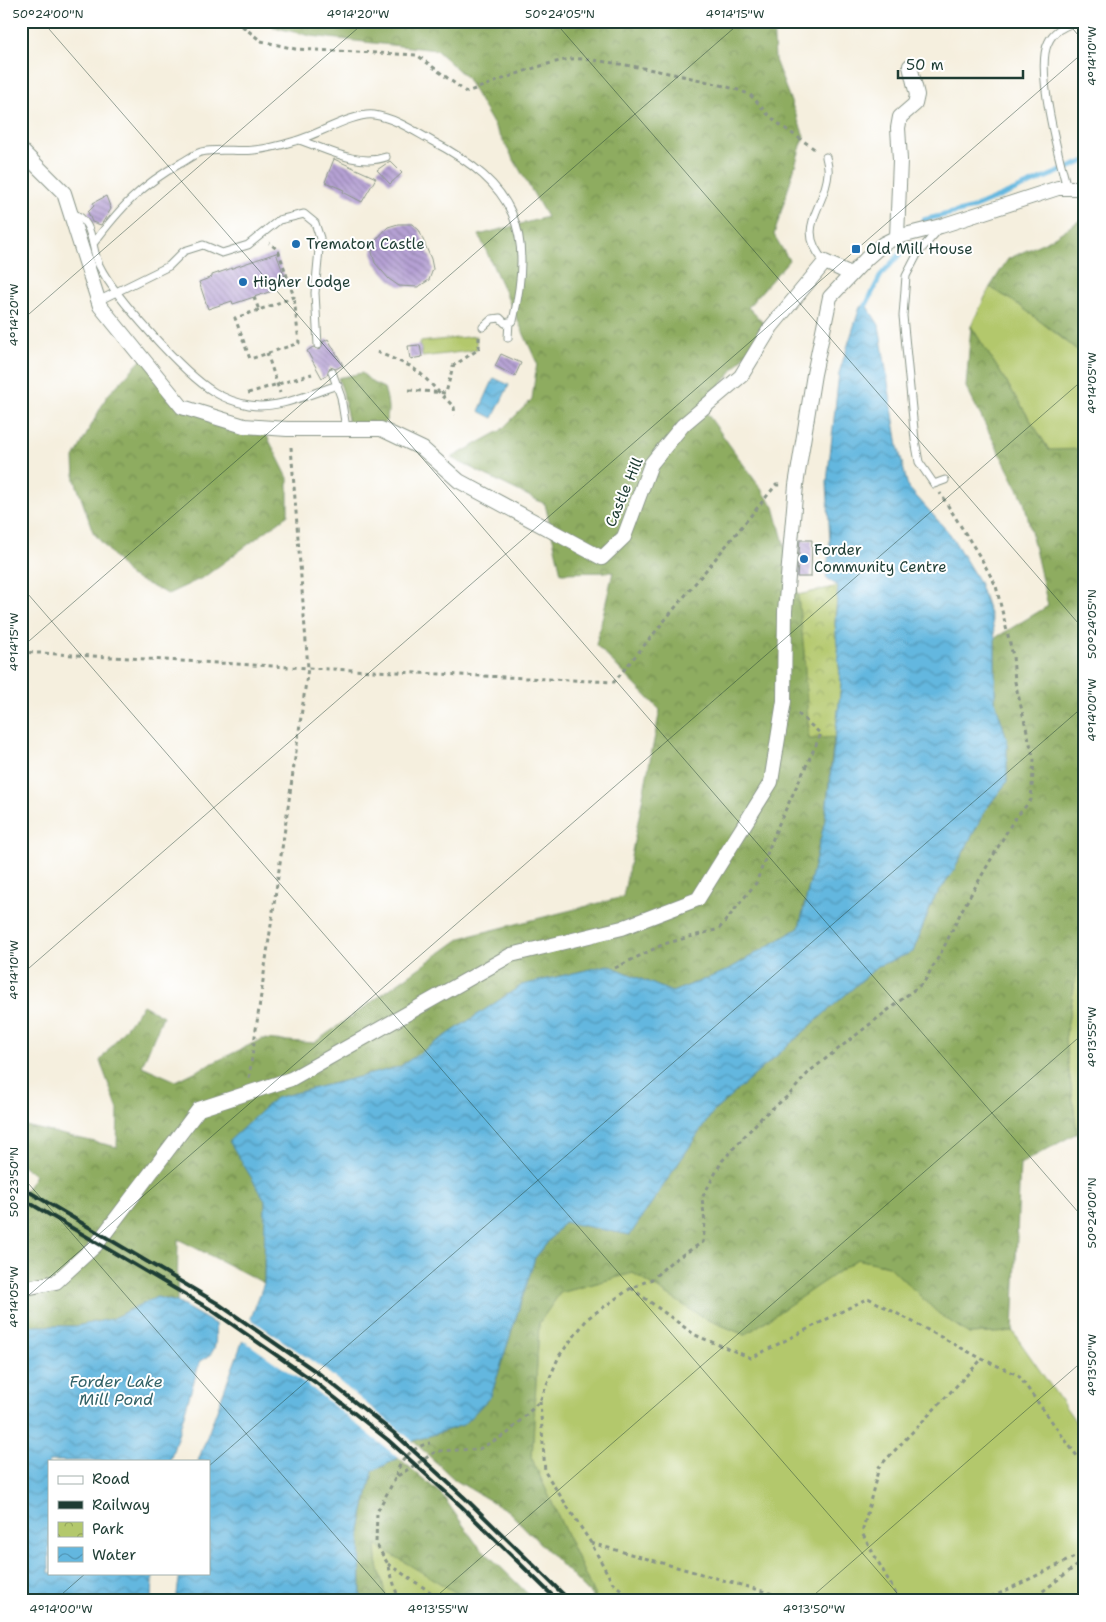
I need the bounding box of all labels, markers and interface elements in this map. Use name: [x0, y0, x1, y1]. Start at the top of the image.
text: 50°24'00"N: [12, 6, 84, 22]
text: 4°14'20"W: [326, 6, 390, 22]
text: 50°24'05"N: [525, 6, 595, 22]
text: 4°14'15"W: [706, 6, 764, 22]
text: 4°14'10"W: [1084, 26, 1100, 86]
scale bar: [898, 48, 1024, 80]
text: 50 m: [906, 55, 944, 75]
place label: Trematon Castle: [306, 234, 425, 254]
marker: Trematon Castle: [290, 238, 302, 250]
place label: Old Mill House: [866, 239, 973, 259]
marker: Old Mill House: [850, 243, 862, 255]
place label: Higher Lodge: [253, 272, 350, 292]
marker: Higher Lodge: [237, 276, 249, 288]
text: 4°14'20"W: [6, 283, 22, 347]
text: 4°14'05"W: [1084, 352, 1100, 414]
street label: Castle Hill: [600, 454, 648, 530]
place label: Forder Community Centre: [814, 540, 947, 577]
marker: Forder Community Centre: [798, 553, 810, 565]
text: 50°24'05"N: [1084, 589, 1100, 659]
text: 4°14'15"W: [6, 613, 22, 671]
text: 4°14'00"W: [1084, 678, 1100, 742]
text: 4°14'10"W: [6, 940, 22, 1000]
text: 4°13'55"W: [1084, 1006, 1100, 1068]
text: 50°23'50"N: [6, 1147, 22, 1217]
text: 50°24'00"N: [1084, 1177, 1100, 1249]
text: 4°14'05"W: [6, 1266, 22, 1328]
text: 4°13'50"W: [1084, 1334, 1100, 1396]
water label: Forder Lake Mill Pond: [69, 1371, 163, 1410]
legend: [48, 1460, 210, 1574]
text: Road: [92, 1469, 130, 1489]
text: Railway: [92, 1495, 150, 1515]
text: Park: [92, 1519, 124, 1539]
text: Water: [92, 1545, 136, 1565]
text: 4°14'00"W: [29, 1601, 93, 1617]
text: 4°13'55"W: [407, 1601, 469, 1617]
text: 4°13'50"W: [783, 1601, 845, 1617]

